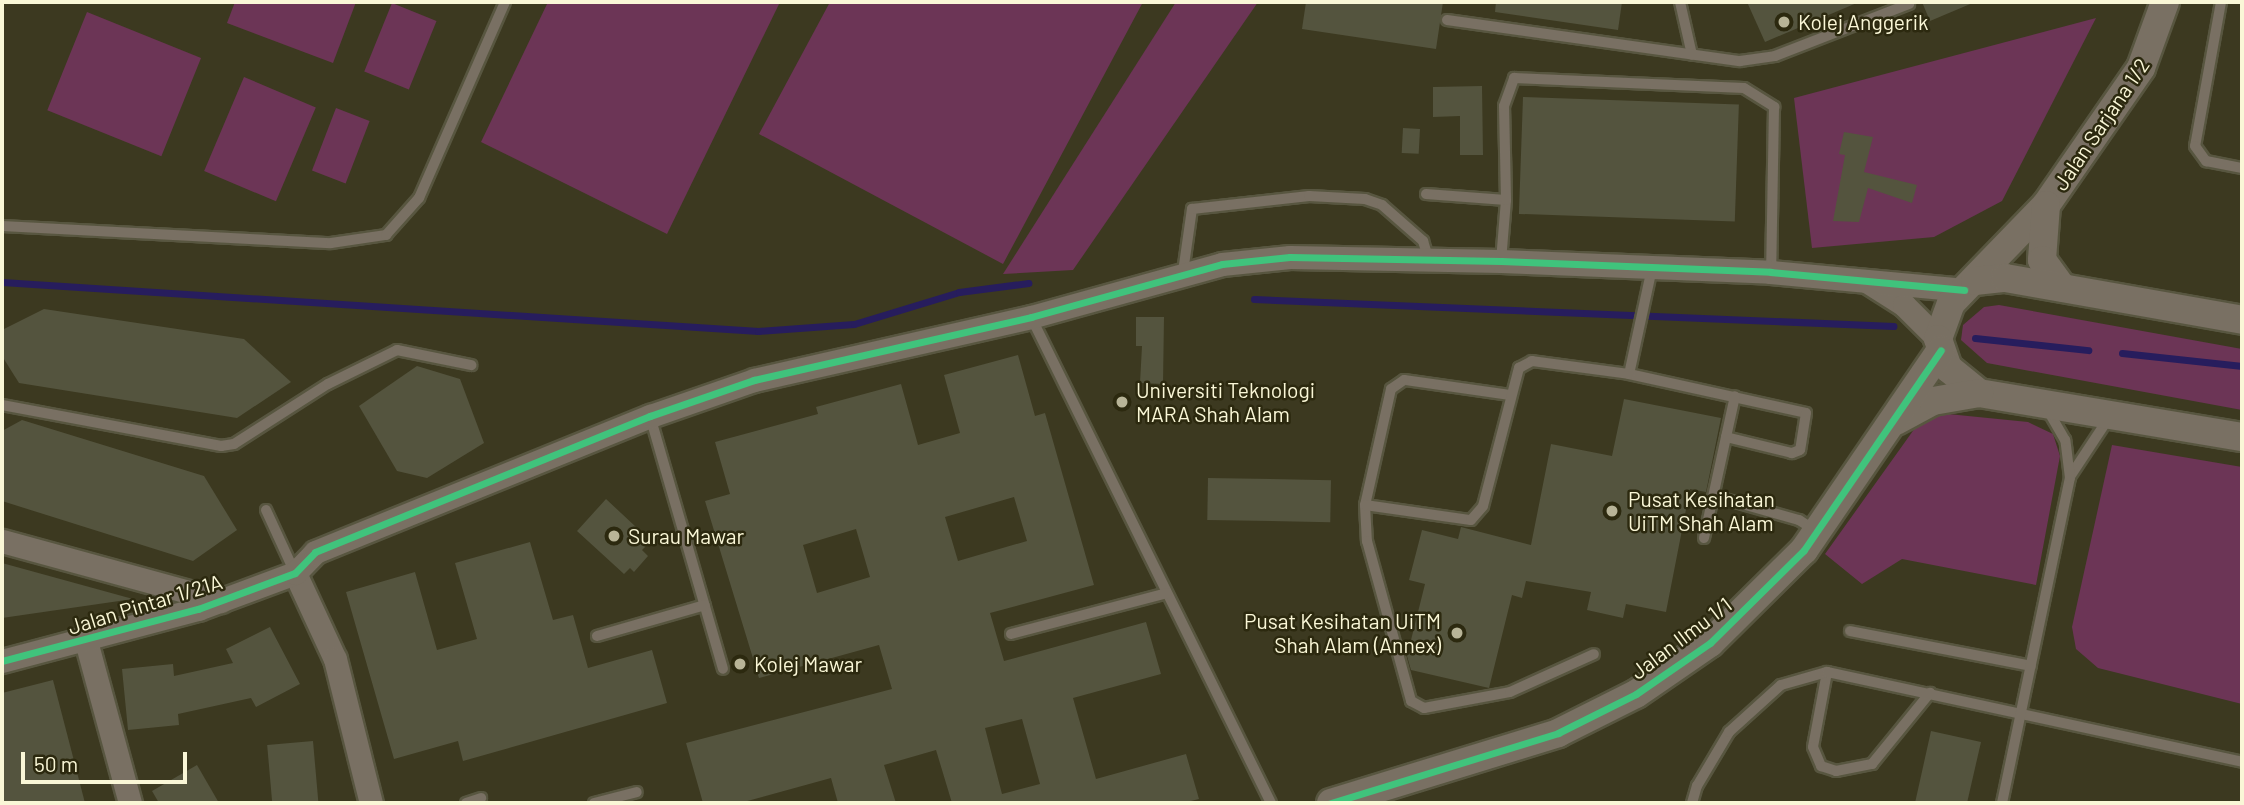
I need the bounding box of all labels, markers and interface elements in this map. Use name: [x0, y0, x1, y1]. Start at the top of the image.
place label: Kolej Anggerik: [1798, 9, 1929, 35]
marker: Kolej Anggerik: [1776, 14, 1792, 30]
street label: Jalan Sarjana 1/2: [2048, 53, 2154, 195]
place label: Universiti Teknologi MARA Shah Alam: [1136, 377, 1315, 427]
marker: Universiti Teknologi MARA Shah Alam: [1114, 394, 1130, 410]
place label: Pusat Kesihatan UiTM Shah Alam: [1628, 486, 1775, 536]
marker: Pusat Kesihatan UiTM Shah Alam: [1602, 501, 1622, 521]
place label: Surau Mawar: [628, 523, 744, 549]
marker: Surau Mawar: [606, 528, 622, 544]
street label: Jalan Pintar 1/21A: [65, 569, 225, 639]
street label: Jalan Ilmu 1/1: [1625, 592, 1737, 684]
place label: Pusat Kesihatan UiTM Shah Alam (Annex): [1244, 608, 1441, 658]
marker: Pusat Kesihatan UiTM Shah Alam (Annex): [1447, 623, 1467, 643]
place label: Kolej Mawar: [754, 651, 862, 677]
marker: Kolej Mawar: [732, 656, 748, 672]
scale bar: [24, 738, 191, 782]
text: 50 m: [34, 751, 78, 776]

